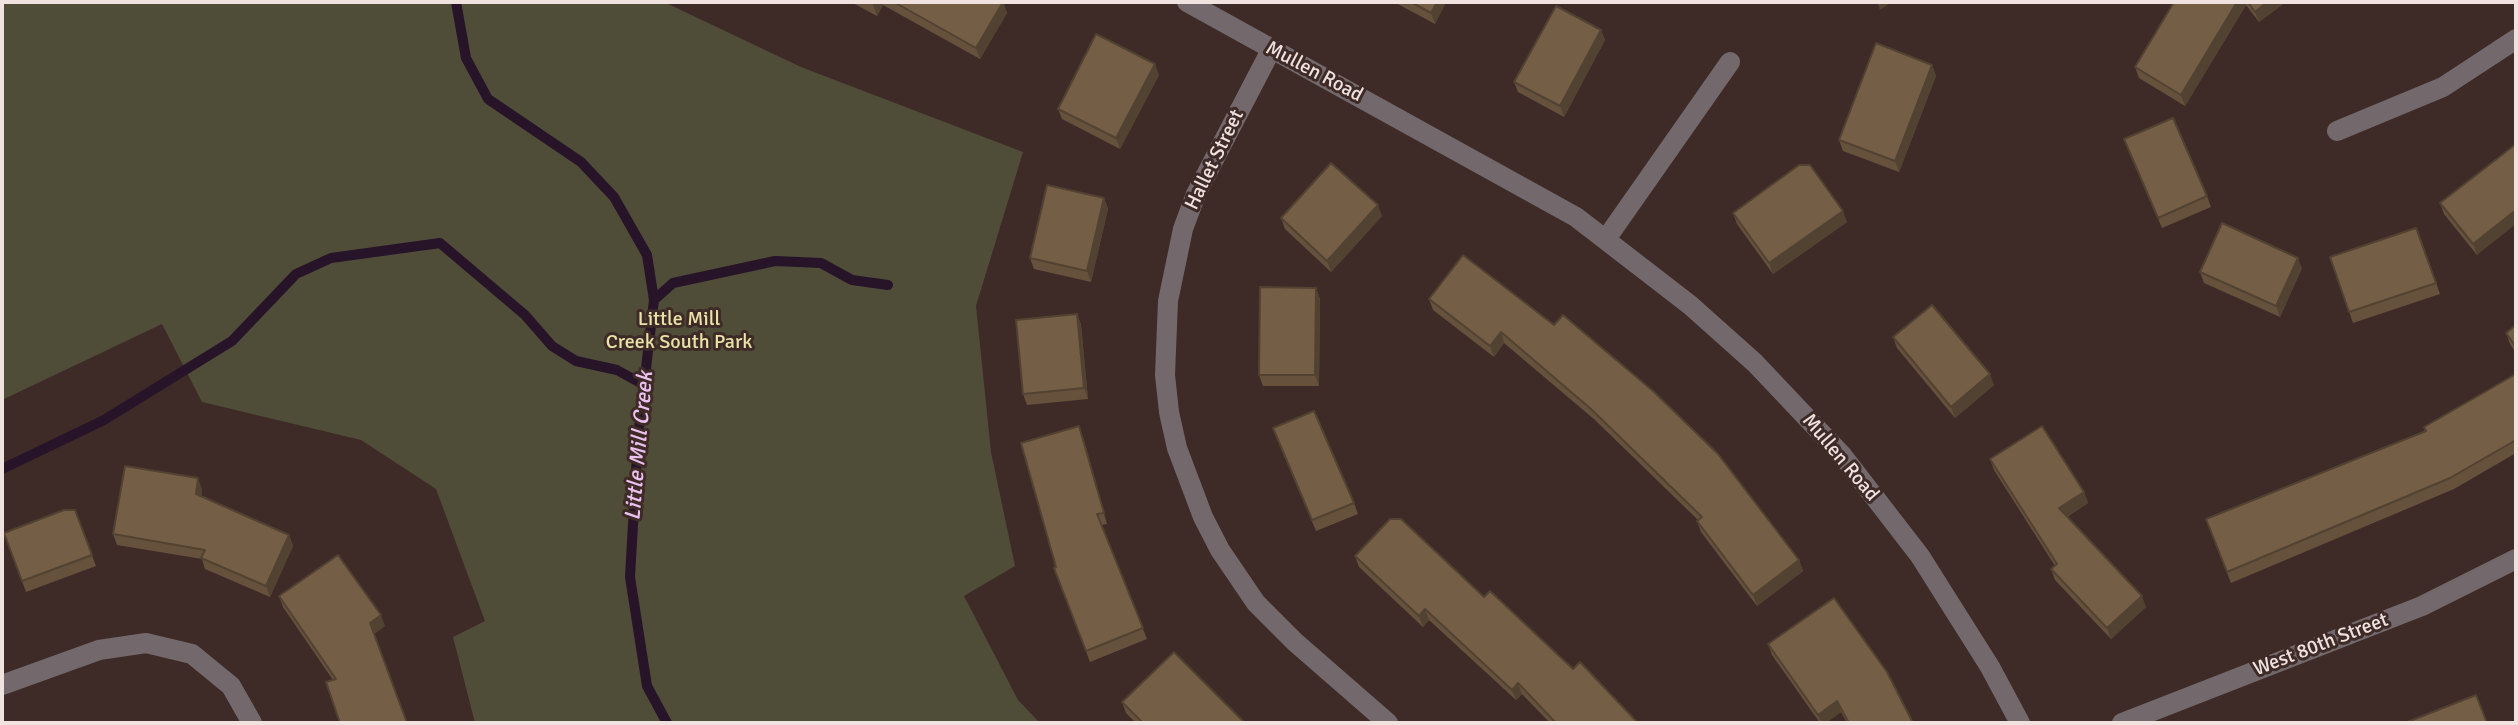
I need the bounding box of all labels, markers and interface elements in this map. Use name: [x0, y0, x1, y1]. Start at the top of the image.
street label: Mullen Road: [1261, 36, 1367, 108]
street label: Hallet Street: [1180, 106, 1250, 214]
park label: Little Mill Creek South Park: [606, 308, 752, 355]
water label: Little Mill Creek: [620, 370, 660, 522]
street label: Mullen Road: [1797, 409, 1883, 507]
street label: West 80th Street: [2250, 608, 2392, 682]

